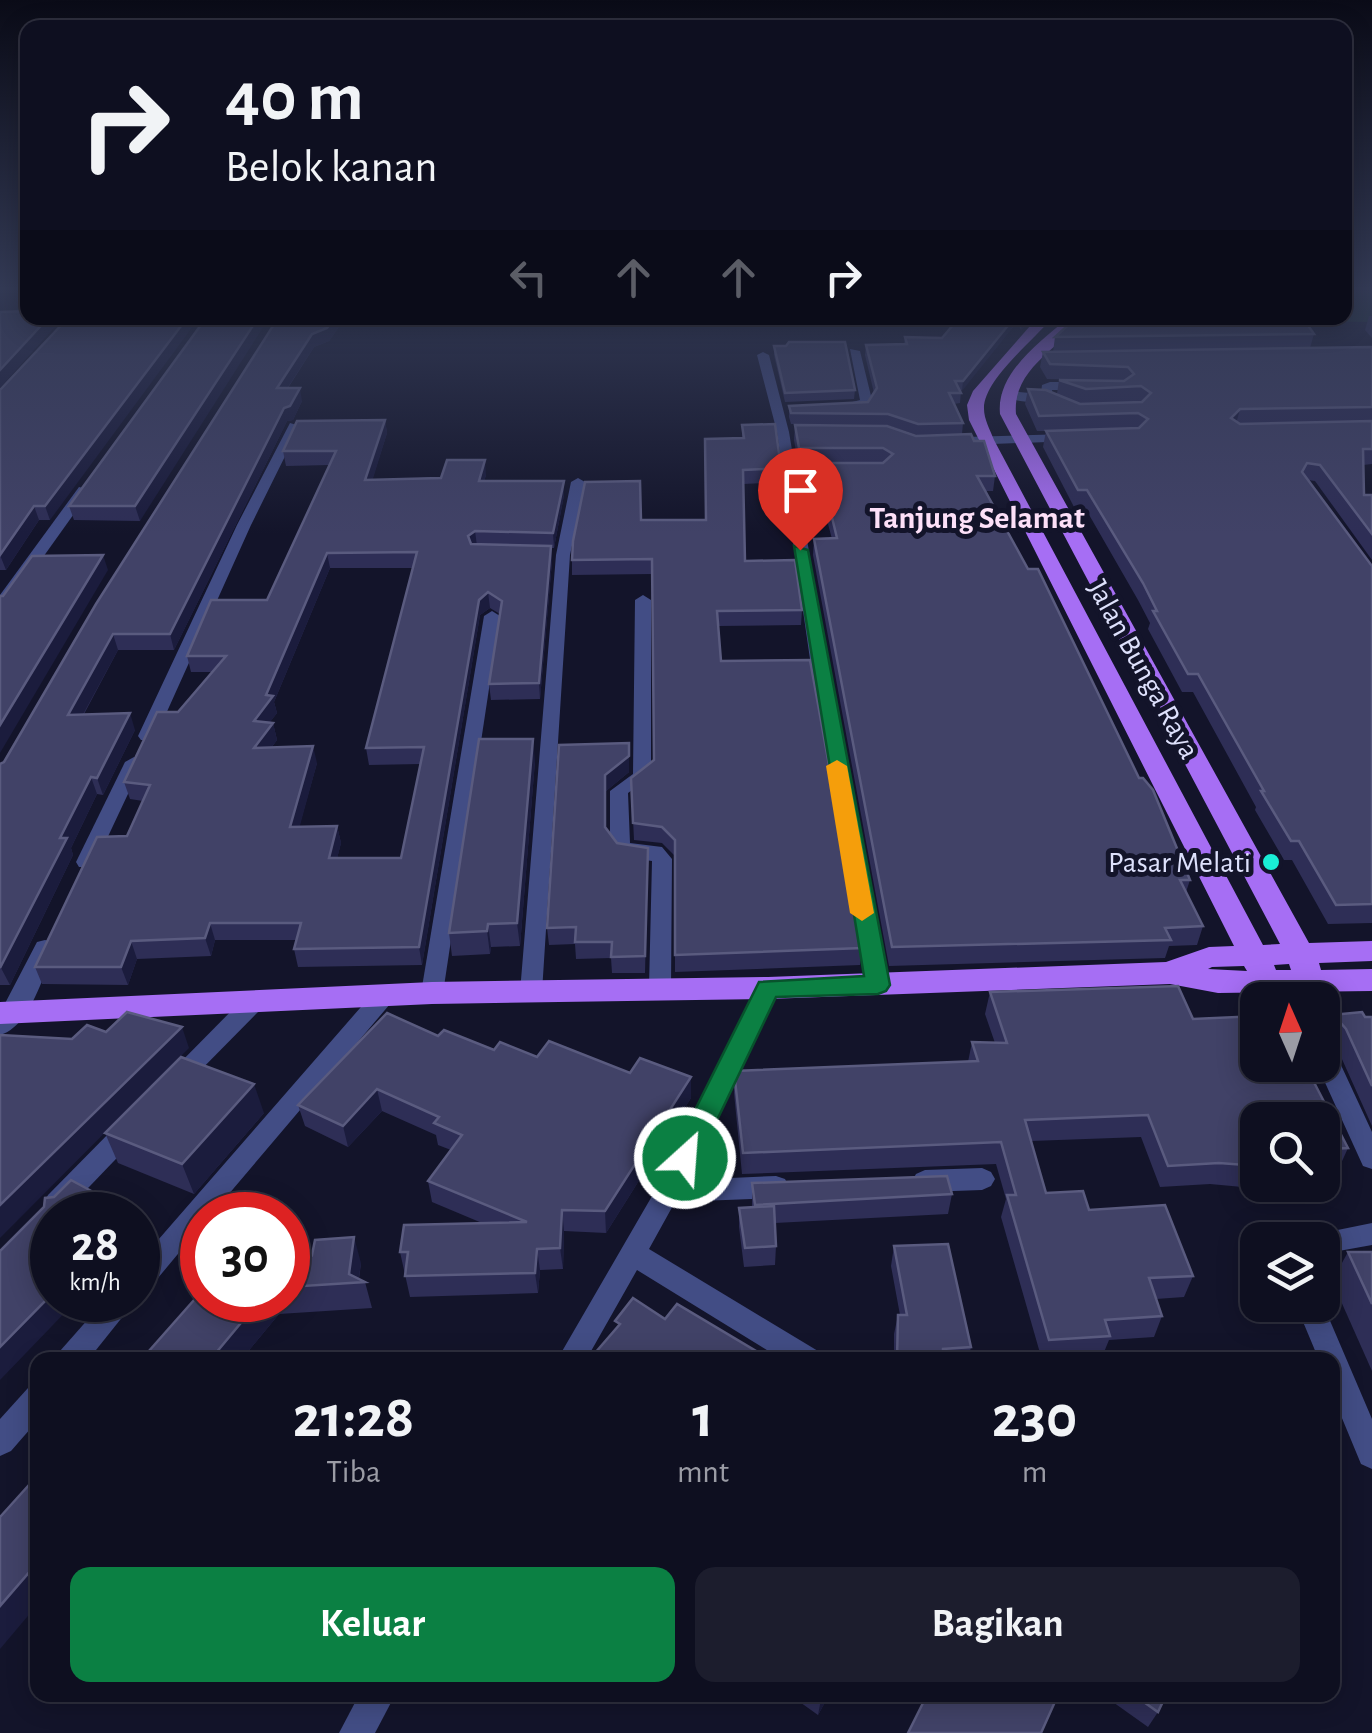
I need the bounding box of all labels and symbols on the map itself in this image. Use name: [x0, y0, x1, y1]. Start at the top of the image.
pin: [758, 448, 843, 551]
district label: Tanjung Selamat: [869, 502, 1085, 534]
street label: Jalan Bunga Raya: [1082, 575, 1205, 764]
place label: Pasar Melati: [1108, 848, 1251, 878]
marker: Pasar Melati: [1260, 851, 1282, 873]
north arrow: [1240, 982, 1340, 1082]
position arrow: [633, 1106, 737, 1210]
speed limit sign: 30: [180, 1192, 310, 1322]

